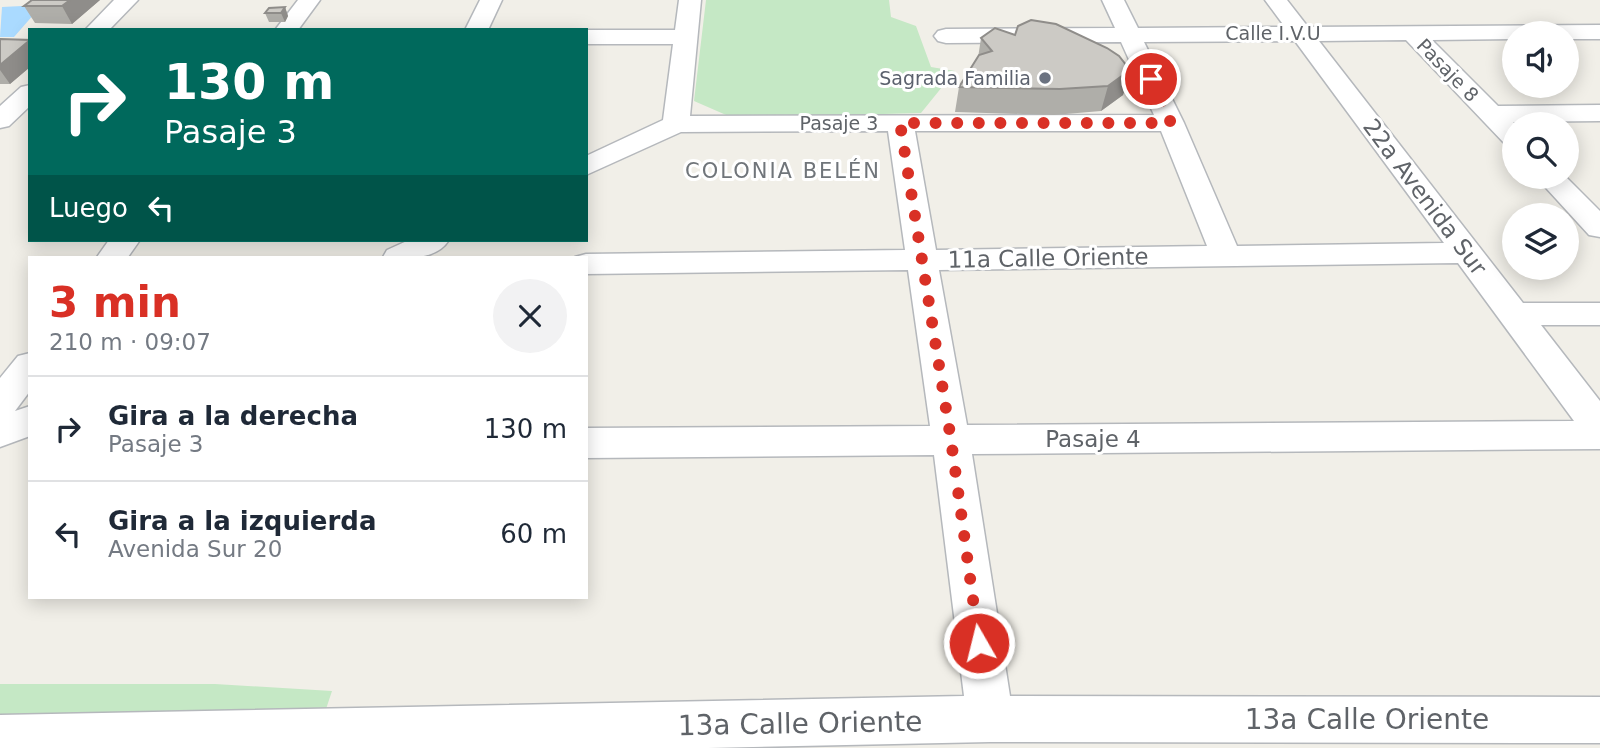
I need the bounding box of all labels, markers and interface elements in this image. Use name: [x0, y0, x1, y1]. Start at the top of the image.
map controls: [1502, 21, 1579, 280]
button: sound: [1502, 21, 1579, 98]
street label: Calle I.V.U: [1225, 22, 1321, 44]
street label: Pasaje 8: [1413, 34, 1483, 106]
pin: [1121, 49, 1181, 109]
text: 130 m: [164, 54, 334, 111]
icon: right: [49, 56, 140, 147]
icon: arrive: [1132, 60, 1170, 98]
place label: Sagrada Familia: [879, 67, 1031, 89]
marker: Sagrada Familia: [1037, 70, 1053, 86]
street label: Pasaje 3: [800, 112, 878, 134]
button: search: [1502, 112, 1579, 189]
text: Pasaje 3: [164, 113, 297, 151]
street label: 22a Avenida Sur: [1358, 114, 1492, 280]
district label: COLONIA BELÉN: [685, 158, 881, 183]
icon: left: [142, 189, 180, 227]
text: Luego: [49, 193, 128, 223]
button: layers: [1502, 203, 1579, 280]
street label: 11a Calle Oriente: [947, 243, 1149, 273]
text: 3 min: [49, 278, 181, 327]
button: close: [493, 279, 567, 353]
text: 210 m · 09:07: [49, 329, 211, 355]
text: Gira a la derecha: [108, 401, 358, 431]
icon: right: [49, 410, 87, 448]
text: 130 m: [484, 414, 567, 444]
street label: Pasaje 4: [1045, 426, 1141, 452]
text: Pasaje 3: [108, 431, 204, 457]
text: Gira a la izquierda: [108, 506, 376, 536]
icon: left: [49, 515, 87, 553]
text: 60 m: [500, 519, 567, 549]
text: Avenida Sur 20: [108, 536, 282, 562]
position arrow: [942, 606, 1016, 680]
street label: 13a Calle Oriente: [1245, 703, 1489, 736]
street label: 13a Calle Oriente: [677, 705, 923, 742]

